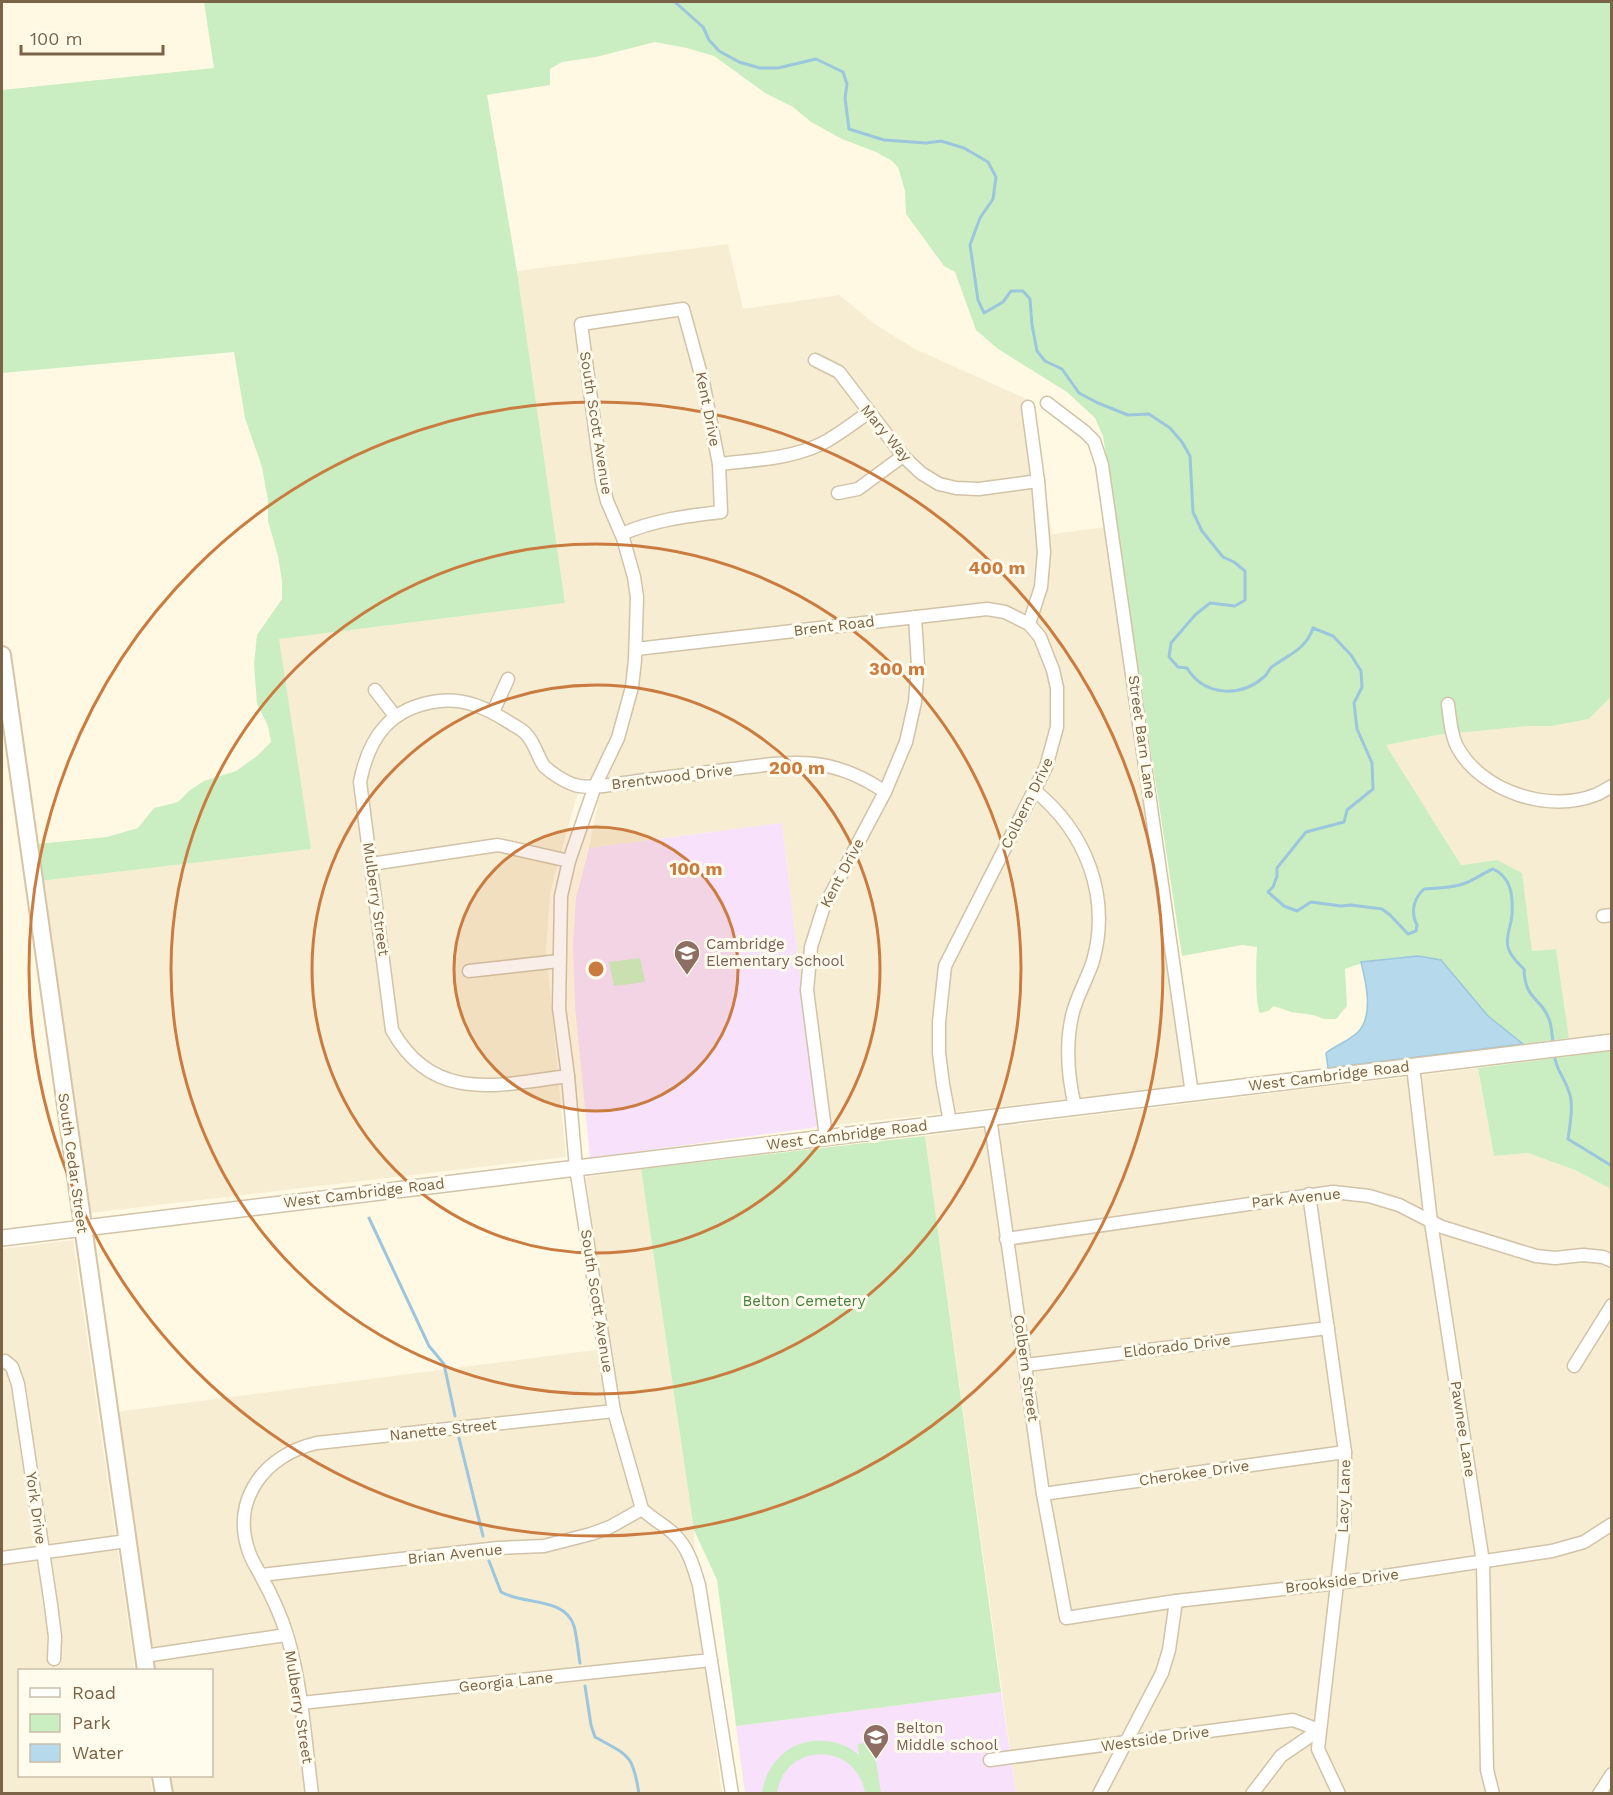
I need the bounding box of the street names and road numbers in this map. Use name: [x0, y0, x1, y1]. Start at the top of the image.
street label: South Scott Avenue: [576, 350, 616, 496]
street label: Kent Drive: [692, 370, 724, 448]
street label: Mary Way: [857, 401, 915, 465]
street label: Brent Road: [792, 612, 876, 640]
street label: Street Barn Lane: [1124, 674, 1160, 800]
street label: Colbern Drive: [997, 754, 1057, 852]
street label: Brentwood Drive: [610, 761, 734, 793]
street label: Kent Drive: [816, 835, 868, 911]
street label: Mulberry Street: [359, 841, 393, 958]
street label: West Cambridge Road: [1247, 1057, 1411, 1095]
street label: South Cedar Street: [54, 1092, 92, 1235]
street label: West Cambridge Road: [765, 1116, 929, 1154]
street label: West Cambridge Road: [282, 1174, 446, 1212]
street label: Park Avenue: [1251, 1184, 1341, 1212]
street label: South Scott Avenue: [577, 1228, 617, 1374]
street label: Colbern Street: [1010, 1313, 1042, 1423]
street label: Eldorado Drive: [1122, 1330, 1232, 1362]
street label: Pawnee Lane: [1447, 1380, 1479, 1478]
street label: Nanette Street: [389, 1415, 498, 1445]
street label: Cherokee Drive: [1138, 1456, 1250, 1490]
street label: Lacy Lane: [1334, 1459, 1354, 1533]
street label: York Drive: [22, 1470, 50, 1546]
street label: Brian Avenue: [407, 1540, 503, 1568]
street label: Brookside Drive: [1284, 1565, 1400, 1597]
street label: Mulberry Street: [281, 1649, 317, 1766]
street label: Georgia Lane: [458, 1668, 554, 1696]
street label: Westside Drive: [1100, 1722, 1210, 1756]

